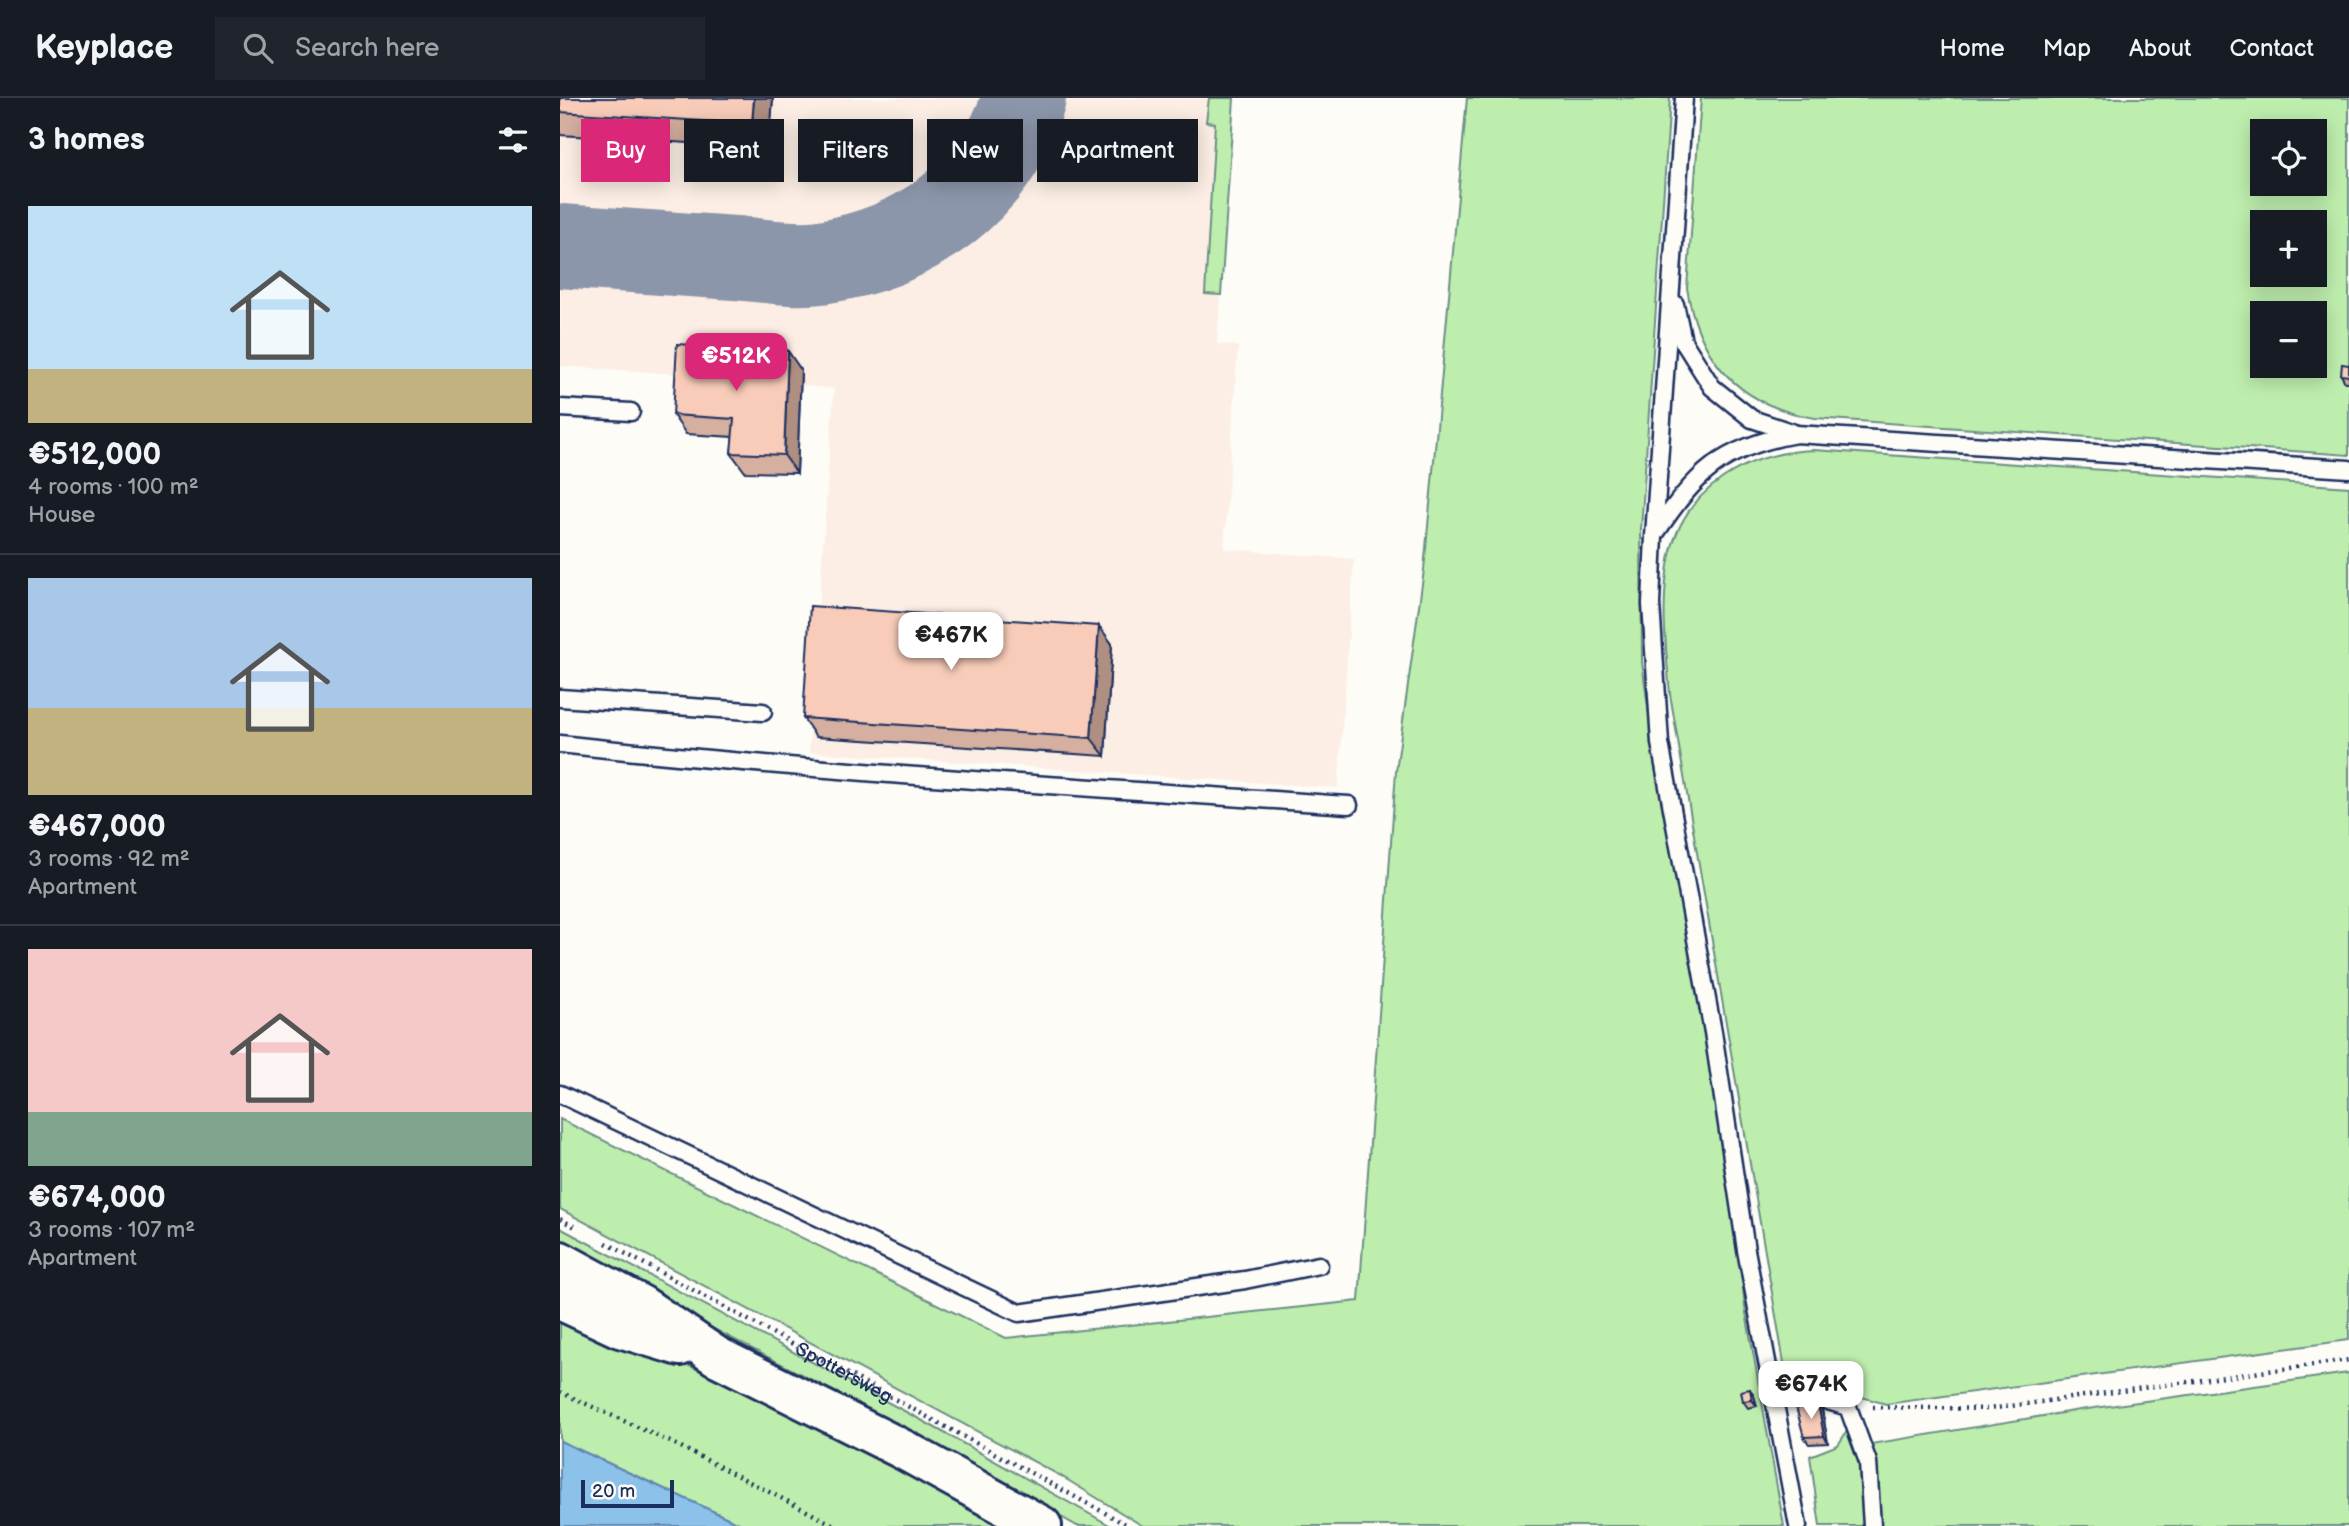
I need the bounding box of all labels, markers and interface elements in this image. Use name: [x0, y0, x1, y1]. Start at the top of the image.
search box: [215, 17, 705, 80]
text: Keyplace: [35, 28, 173, 68]
icon: search: [239, 29, 277, 67]
text: Search here: [295, 33, 439, 64]
text: Home: [1940, 34, 2005, 63]
text: Map: [2043, 34, 2091, 63]
text: About: [2129, 34, 2191, 63]
text: Contact: [2229, 34, 2314, 63]
chip: Buy: [581, 119, 670, 182]
chip: Rent: [684, 119, 784, 182]
chip: Filters: [798, 119, 913, 182]
chip: New: [927, 119, 1023, 182]
chip: Apartment: [1037, 119, 1198, 182]
map controls: [2250, 119, 2327, 378]
button: locate: [2250, 119, 2327, 196]
icon: filters: [494, 121, 532, 159]
text: 3 homes: [28, 122, 145, 158]
button: +: [2250, 210, 2327, 287]
icon: home: [217, 252, 343, 378]
button: −: [2250, 301, 2327, 378]
pin: €512K: [687, 334, 785, 393]
text: €512K: [701, 342, 771, 370]
text: €512,000: [28, 437, 161, 473]
text: 4 rooms · 100 m²: [28, 473, 199, 501]
text: House: [28, 501, 95, 529]
pin: €467K: [902, 612, 1000, 672]
text: €467K: [914, 621, 988, 649]
icon: home: [217, 624, 343, 750]
text: €467,000: [28, 809, 166, 845]
text: 3 rooms · 92 m²: [28, 845, 190, 873]
text: Apartment: [28, 873, 137, 901]
icon: home: [217, 995, 343, 1121]
text: €674,000: [28, 1180, 166, 1216]
text: 3 rooms · 107 m²: [28, 1216, 195, 1244]
text: Apartment: [28, 1244, 137, 1272]
street label: Spottersweg: [791, 1338, 896, 1409]
pin: €674K: [1762, 1362, 1860, 1421]
text: €674K: [1774, 1370, 1848, 1398]
scale bar: [581, 1477, 674, 1509]
text: 20 m: [592, 1480, 635, 1503]

